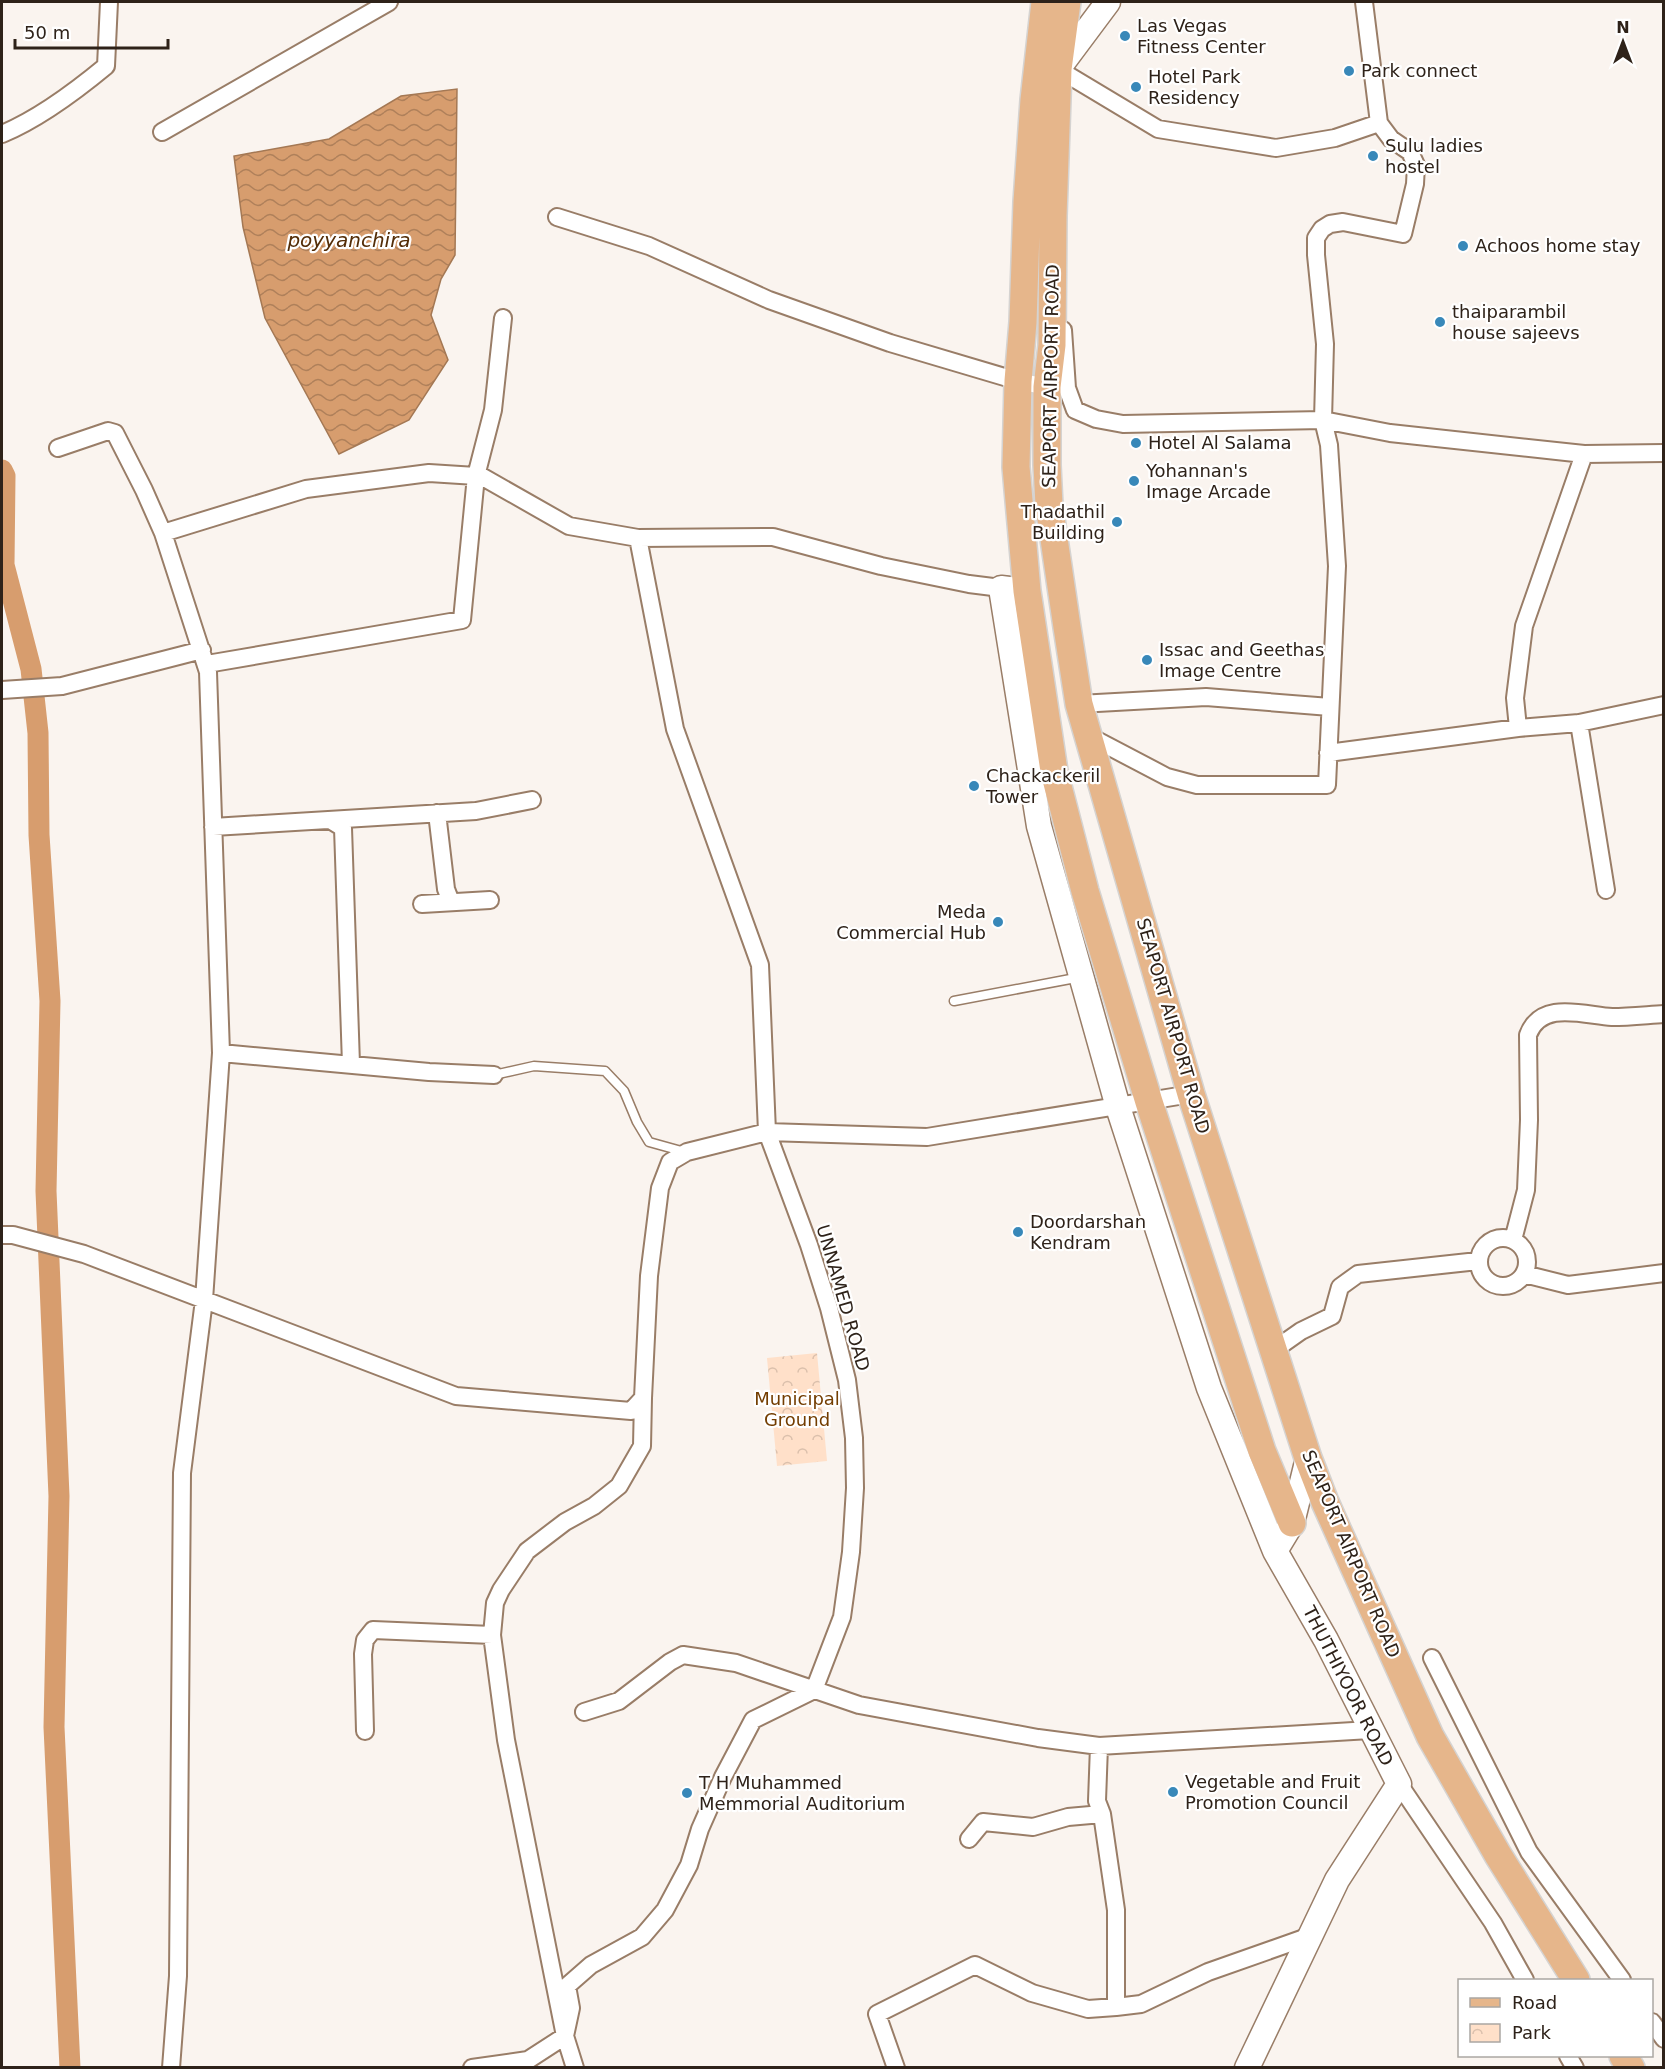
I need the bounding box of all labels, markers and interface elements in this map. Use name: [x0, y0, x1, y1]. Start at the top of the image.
scale bar: [15, 12, 168, 50]
north arrow: [1593, 12, 1653, 72]
place label: Las Vegas Fitness Center: [1137, 15, 1266, 57]
text: N: [1616, 18, 1630, 37]
text: 50 m: [24, 22, 70, 43]
marker: Las Vegas Fitness Center: [1118, 29, 1132, 43]
place label: Park connect: [1361, 60, 1477, 81]
marker: Park connect: [1342, 64, 1356, 78]
place label: Hotel Park Residency: [1148, 66, 1241, 108]
marker: Hotel Park Residency: [1129, 80, 1143, 94]
place label: Sulu ladies hostel: [1385, 135, 1483, 177]
marker: Sulu ladies hostel: [1366, 149, 1380, 163]
water label: poyyanchira: [286, 228, 411, 252]
place label: Achoos home stay: [1475, 235, 1641, 256]
marker: Achoos home stay: [1456, 239, 1470, 253]
street label: SEAPORT AIRPORT ROAD: [1038, 264, 1063, 488]
place label: thaiparambil house sajeevs: [1452, 301, 1580, 343]
marker: thaiparambil house sajeevs: [1433, 315, 1447, 329]
place label: Hotel Al Salama: [1148, 432, 1292, 453]
marker: Hotel Al Salama: [1129, 436, 1143, 450]
place label: Yohannan's Image Arcade: [1145, 460, 1271, 502]
marker: Yohannan's Image Arcade: [1127, 474, 1141, 488]
place label: Thadathil Building: [1020, 501, 1105, 543]
marker: Thadathil Building: [1110, 515, 1124, 529]
place label: Issac and Geethas Image Centre: [1159, 639, 1324, 681]
marker: Issac and Geethas Image Centre: [1140, 653, 1154, 667]
place label: Chackackeril Tower: [985, 765, 1100, 807]
marker: Chackackeril Tower: [967, 779, 981, 793]
place label: Meda Commercial Hub: [836, 901, 986, 943]
marker: Meda Commercial Hub: [991, 915, 1005, 929]
street label: SEAPORT AIRPORT ROAD: [1133, 915, 1214, 1136]
place label: Doordarshan Kendram: [1030, 1211, 1146, 1253]
street label: UNNAMED ROAD: [813, 1222, 874, 1374]
marker: Doordarshan Kendram: [1011, 1225, 1025, 1239]
park label: Municipal Ground: [754, 1388, 840, 1430]
street label: SEAPORT AIRPORT ROAD: [1298, 1447, 1405, 1661]
street label: THUTHIYOOR ROAD: [1299, 1601, 1398, 1769]
place label: Vegetable and Fruit Promotion Council: [1185, 1771, 1360, 1813]
place label: T H Muhammed Memmorial Auditorium: [698, 1772, 905, 1814]
marker: Vegetable and Fruit Promotion Council: [1166, 1785, 1180, 1799]
marker: T H Muhammed Memmorial Auditorium: [680, 1786, 694, 1800]
legend: [1458, 1979, 1653, 2057]
text: Road: [1512, 1992, 1557, 2013]
text: Park: [1512, 2022, 1551, 2043]

